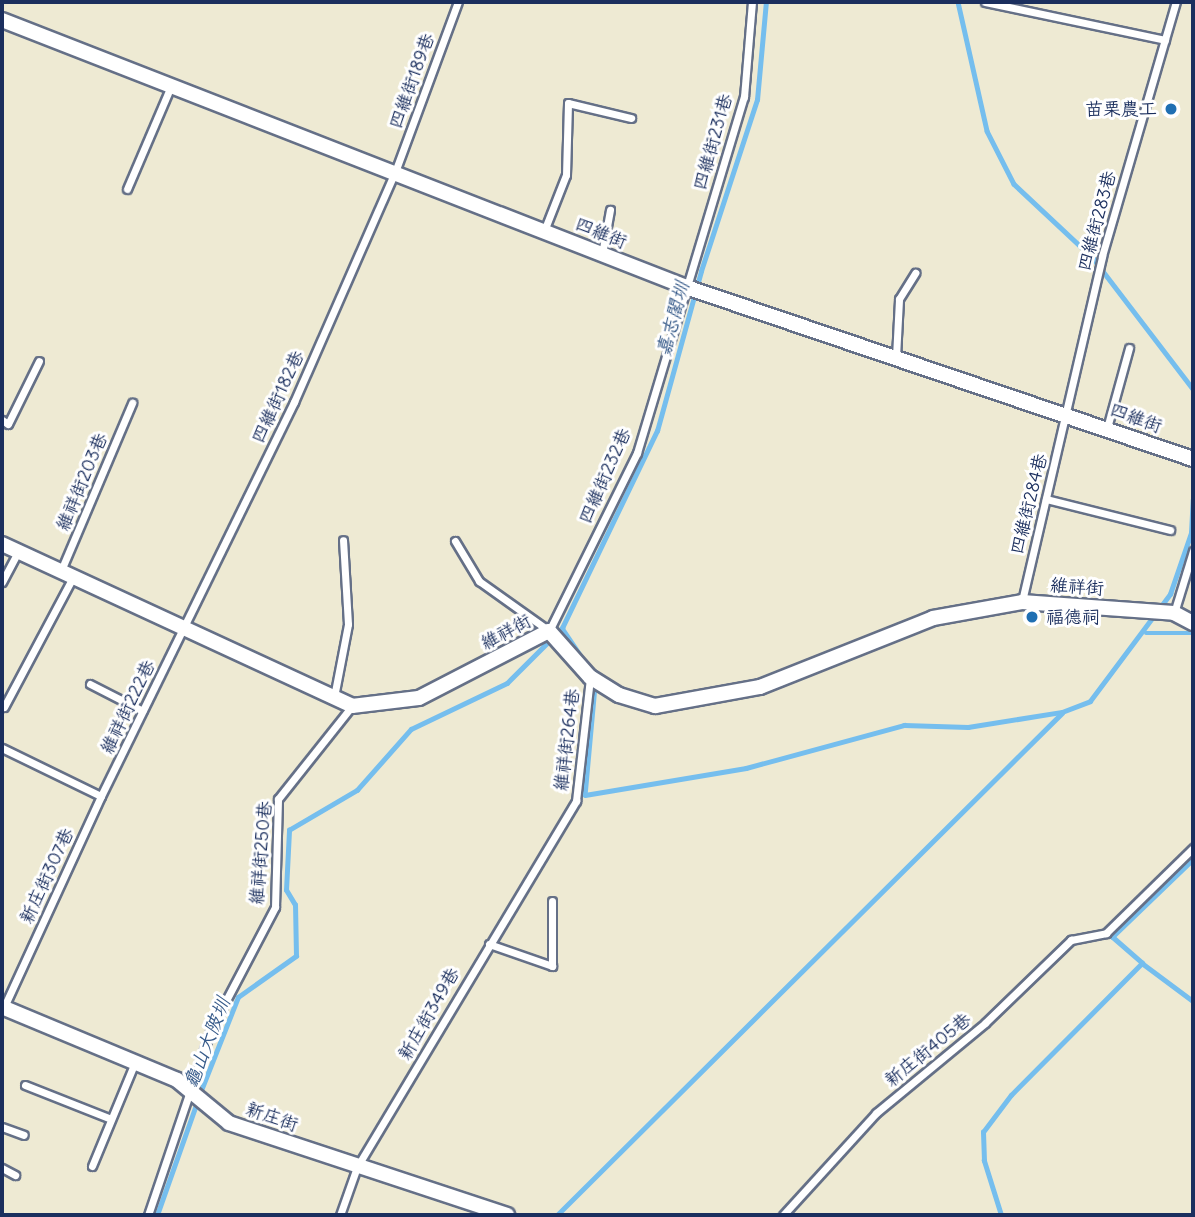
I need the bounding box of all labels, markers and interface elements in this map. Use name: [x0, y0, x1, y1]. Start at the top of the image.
street label: 四維街189巷: [385, 30, 439, 132]
street label: 四維街231巷: [689, 91, 737, 193]
place label: 苗栗農工: [1085, 98, 1157, 120]
marker: 苗栗農工: [1163, 101, 1179, 117]
street label: 四維街283巷: [1073, 169, 1121, 273]
street label: 四維街: [572, 213, 630, 253]
water label: 嘉志閣圳: [652, 279, 694, 359]
street label: 四維街182巷: [247, 347, 309, 447]
street label: 四維街: [1107, 399, 1165, 437]
street label: 四維街232巷: [574, 425, 636, 527]
street label: 維祥街203巷: [52, 430, 112, 534]
street label: 四維街284巷: [1006, 452, 1052, 556]
street label: 維祥街: [1049, 574, 1105, 600]
place label: 福德祠: [1046, 606, 1100, 628]
marker: 福德祠: [1024, 609, 1040, 625]
street label: 維祥街: [477, 610, 535, 654]
street label: 維祥街222巷: [96, 657, 160, 757]
street label: 維祥街264巷: [550, 688, 584, 792]
street label: 維祥街250巷: [246, 800, 276, 906]
street label: 新庄街307巷: [16, 825, 78, 927]
street label: 新庄街349巷: [394, 964, 464, 1064]
water label: 龜山大陂圳: [179, 995, 235, 1091]
street label: 新庄街405巷: [881, 1009, 975, 1091]
street label: 新庄街: [243, 1098, 301, 1136]

